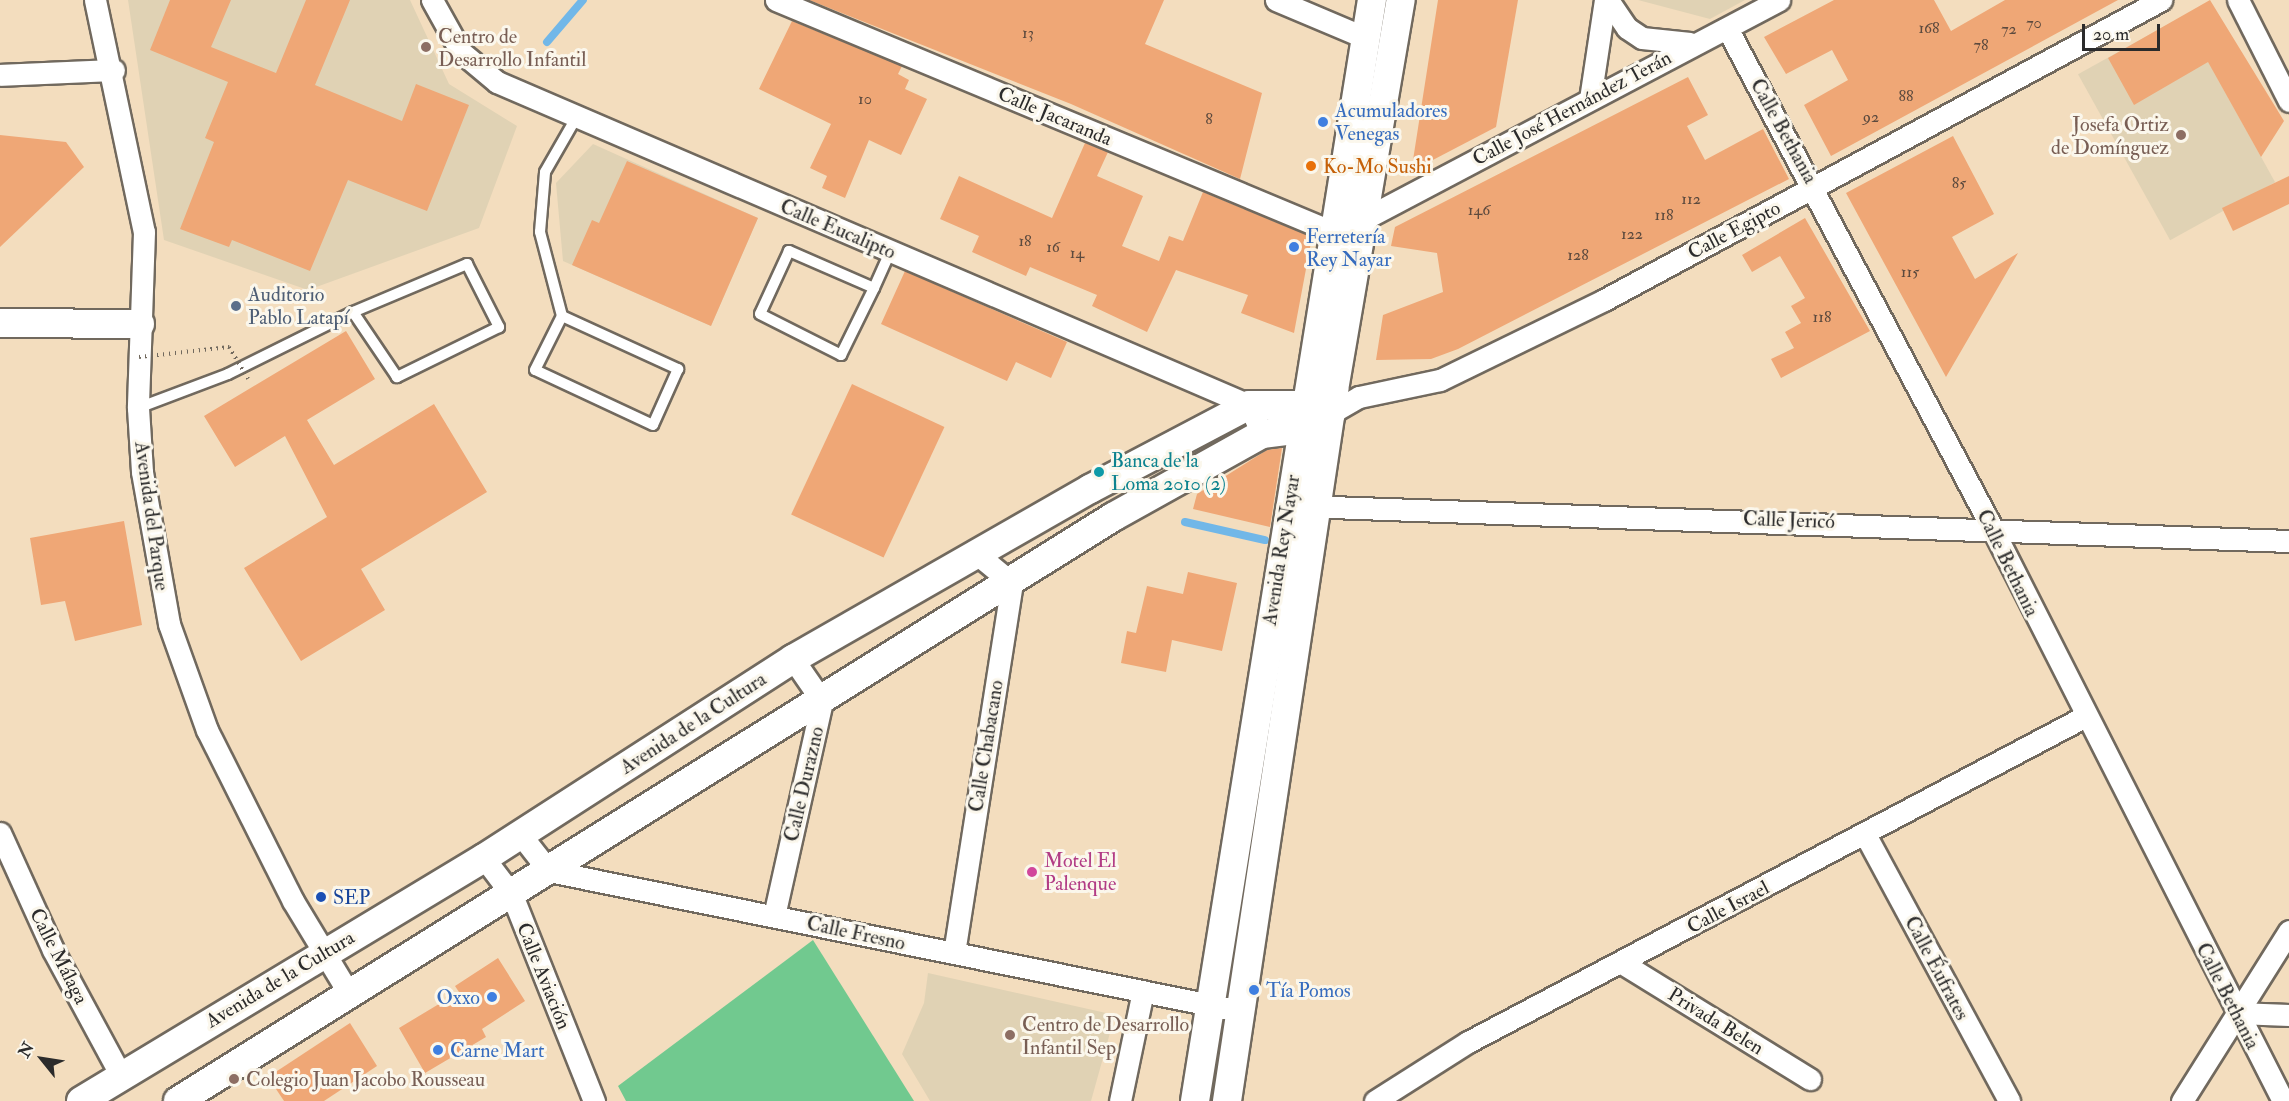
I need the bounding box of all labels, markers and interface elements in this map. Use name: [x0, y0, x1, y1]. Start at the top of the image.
scale bar: [2085, 12, 2163, 50]
house number: 70: [2026, 13, 2042, 33]
house number: 168: [1918, 18, 1940, 38]
house number: 72: [2001, 19, 2017, 39]
house number: 13: [1022, 23, 1034, 43]
text: 20 m: [2093, 23, 2129, 46]
place label: Centro de Desarrollo Infantil: [438, 24, 586, 71]
house number: 78: [1974, 35, 1988, 55]
marker: Centro de Desarrollo Infantil: [419, 40, 433, 54]
street label: Calle José Hernández Terán: [1468, 45, 1676, 171]
street label: Calle Bethania: [1745, 74, 1823, 188]
street label: Calle Jacaranda: [994, 81, 1116, 151]
house number: 88: [1898, 86, 1914, 106]
house number: 10: [858, 89, 872, 109]
place label: Acumuladores Venegas: [1335, 98, 1447, 145]
house number: 92: [1863, 107, 1879, 127]
house number: 8: [1205, 109, 1213, 129]
place label: Josefa Ortiz de Domínguez: [2051, 112, 2169, 159]
marker: Acumuladores Venegas: [1316, 115, 1330, 129]
marker: Josefa Ortiz de Domínguez: [2174, 128, 2188, 142]
place label: Ko-Mo Sushi: [1323, 154, 1432, 178]
marker: Ko-Mo Sushi: [1304, 159, 1318, 173]
house number: 85: [1952, 173, 1966, 193]
house number: 112: [1681, 189, 1701, 209]
street label: Calle Eucalipto: [777, 194, 899, 264]
street label: Calle Egipto: [1684, 196, 1784, 264]
house number: 146: [1468, 200, 1490, 220]
house number: 118: [1655, 205, 1673, 225]
place label: Ferretería Rey Nayar: [1306, 224, 1391, 271]
house number: 122: [1621, 224, 1643, 244]
house number: 18: [1018, 231, 1032, 251]
house number: 16: [1046, 237, 1060, 257]
marker: Ferretería Rey Nayar: [1287, 240, 1301, 254]
house number: 14: [1070, 243, 1084, 263]
house number: 128: [1567, 245, 1589, 265]
house number: 115: [1901, 262, 1919, 282]
place label: Auditorio Pablo Latapí: [248, 282, 349, 329]
marker: Auditorio Pablo Latapí: [229, 299, 243, 313]
house number: 118: [1813, 307, 1831, 327]
street label: Avenida del Parque: [130, 440, 174, 592]
place label: Banca de la Loma 2010 (2): [1111, 448, 1226, 495]
marker: Banca de la Loma 2010 (2): [1092, 465, 1106, 479]
street label: Avenida Rey Nayar: [1257, 473, 1305, 627]
street label: Calle Jericó: [1743, 506, 1835, 534]
street label: Calle Bethania: [1972, 506, 2044, 620]
street label: Avenida de la Cultura: [616, 667, 770, 779]
street label: Calle Chabacano: [964, 678, 1008, 814]
street label: Calle Durazno: [779, 724, 829, 844]
place label: Motel El Palenque: [1044, 849, 1116, 896]
marker: Motel El Palenque: [1025, 865, 1039, 879]
street label: Calle Israel: [1683, 875, 1773, 939]
place label: SEP: [333, 885, 370, 909]
marker: SEP: [314, 890, 328, 904]
street label: Calle Málaga: [25, 904, 93, 1008]
street label: Calle Fresno: [805, 911, 907, 955]
street label: Calle Éufrates: [1900, 912, 1974, 1024]
street label: Calle Aviación: [512, 919, 576, 1033]
street label: Avenida de la Cultura: [201, 925, 359, 1033]
street label: Calle Bethania: [2191, 939, 2265, 1053]
place label: Tía Pomos: [1266, 978, 1351, 1002]
street label: Privada Belen: [1664, 982, 1768, 1060]
marker: Tía Pomos: [1247, 983, 1261, 997]
place label: Oxxo: [437, 985, 480, 1009]
marker: Oxxo: [485, 990, 499, 1004]
place label: Centro de Desarrollo Infantil Sep: [1022, 1012, 1189, 1059]
marker: Centro de Desarrollo Infantil Sep: [1003, 1028, 1017, 1042]
north arrow: [12, 1029, 72, 1089]
place label: Carne Mart: [450, 1038, 545, 1062]
text: N: [14, 1039, 39, 1061]
marker: Carne Mart: [431, 1043, 445, 1057]
place label: Colegio Juan Jacobo Rousseau: [246, 1067, 485, 1091]
marker: Colegio Juan Jacobo Rousseau: [227, 1072, 241, 1086]

